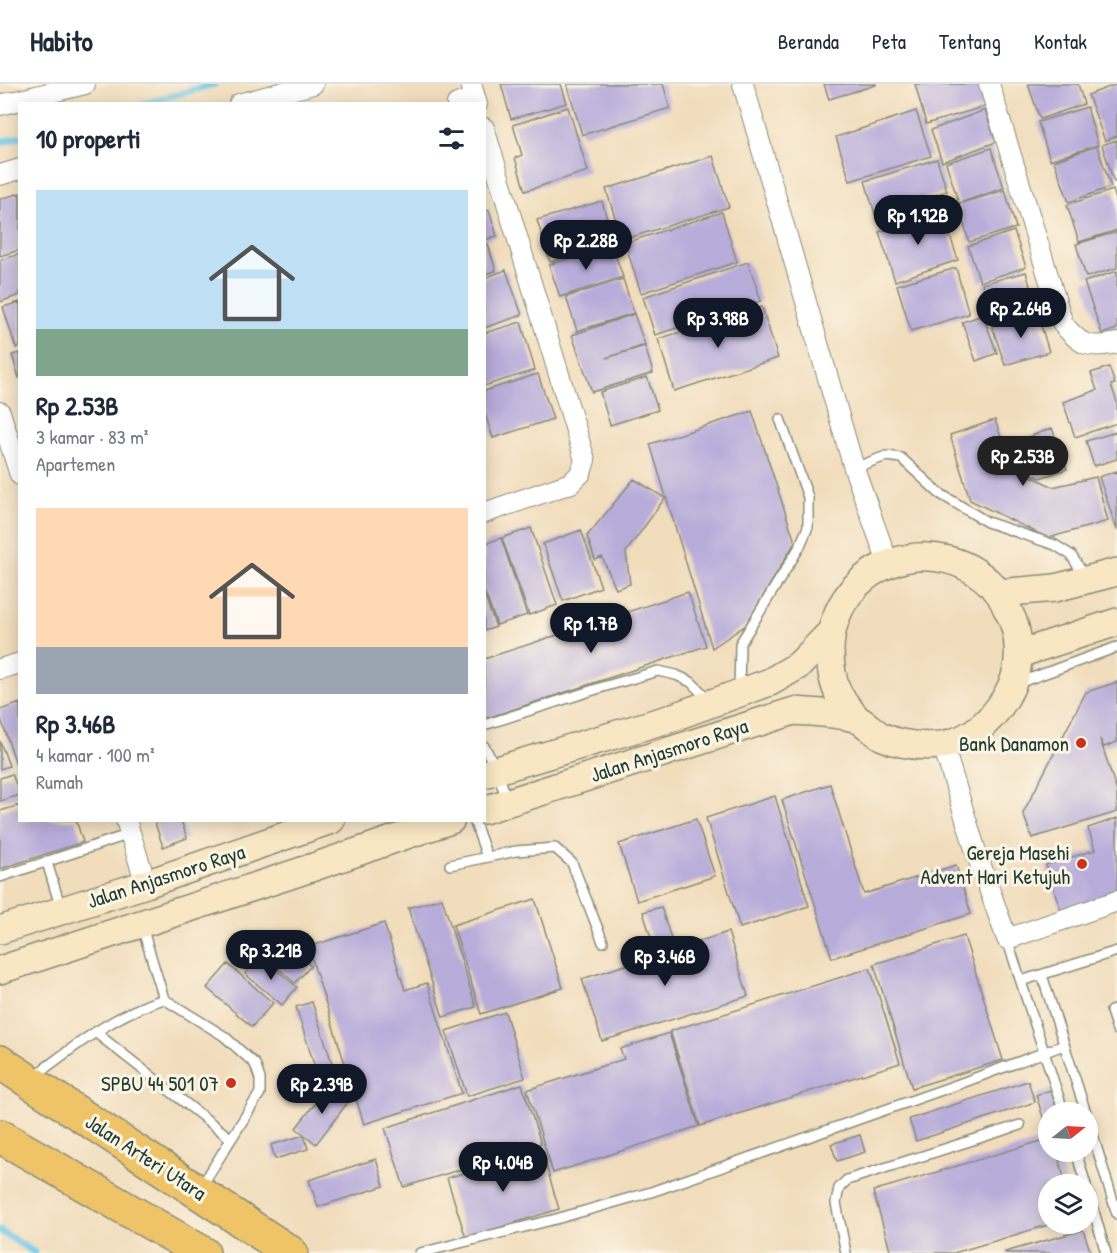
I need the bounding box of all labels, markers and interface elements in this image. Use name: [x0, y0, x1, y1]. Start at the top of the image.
text: Habito: [30, 22, 93, 60]
text: Beranda: [778, 27, 839, 56]
text: Peta: [872, 27, 906, 56]
text: Tentang: [939, 27, 1001, 56]
text: Kontak: [1034, 27, 1087, 56]
text: 10 properti: [36, 121, 141, 156]
icon: filters: [435, 122, 468, 155]
pin: Rp 1.92B: [856, 195, 980, 246]
text: Rp 1.92B: [888, 201, 948, 228]
pin: Rp 2.28B: [524, 220, 648, 271]
text: Rp 2.28B: [554, 226, 618, 253]
icon: home: [198, 229, 306, 337]
pin: Rp 2.64B: [959, 288, 1083, 339]
text: Rp 2.64B: [990, 294, 1052, 321]
pin: Rp 3.98B: [656, 298, 780, 349]
text: Rp 3.98B: [687, 304, 749, 331]
text: Rp 2.53B: [36, 388, 118, 423]
text: 3 kamar · 83 m²: [36, 423, 148, 450]
pin: Rp 2.53B: [961, 436, 1085, 487]
text: Rp 2.53B: [991, 442, 1055, 469]
text: Apartemen: [36, 450, 115, 477]
icon: home: [198, 547, 306, 655]
pin: Rp 1.7B: [536, 603, 646, 654]
text: Rp 1.7B: [564, 609, 618, 636]
text: Rp 3.46B: [36, 706, 115, 741]
street label: Jalan Anjasmoro Raya: [586, 711, 752, 789]
place label: Bank Danamon: [959, 729, 1069, 758]
marker: Bank Danamon: [1074, 736, 1088, 750]
text: 4 kamar · 100 m²: [36, 741, 155, 768]
text: Rumah: [36, 768, 83, 795]
street label: Jalan Anjasmoro Raya: [83, 837, 249, 915]
place label: Gereja Masehi Advent Hari Ketujuh: [920, 838, 1070, 891]
marker: Gereja Masehi Advent Hari Ketujuh: [1075, 857, 1089, 871]
pin: Rp 3.21B: [209, 930, 333, 981]
text: Rp 3.21B: [240, 936, 302, 963]
pin: Rp 3.46B: [603, 936, 727, 987]
text: Rp 3.46B: [634, 942, 696, 969]
pin: Rp 2.39B: [260, 1064, 384, 1115]
place label: SPBU 44 501 07: [101, 1069, 219, 1098]
text: Rp 2.39B: [291, 1070, 353, 1097]
marker: SPBU 44 501 07: [224, 1076, 238, 1090]
north arrow: [1038, 1102, 1098, 1162]
map controls: [1038, 1102, 1098, 1234]
street label: Jalan Arteri Utara: [80, 1107, 212, 1207]
pin: Rp 4.04B: [441, 1142, 565, 1193]
text: Rp 4.04B: [473, 1148, 533, 1175]
button: layers: [1038, 1174, 1098, 1234]

